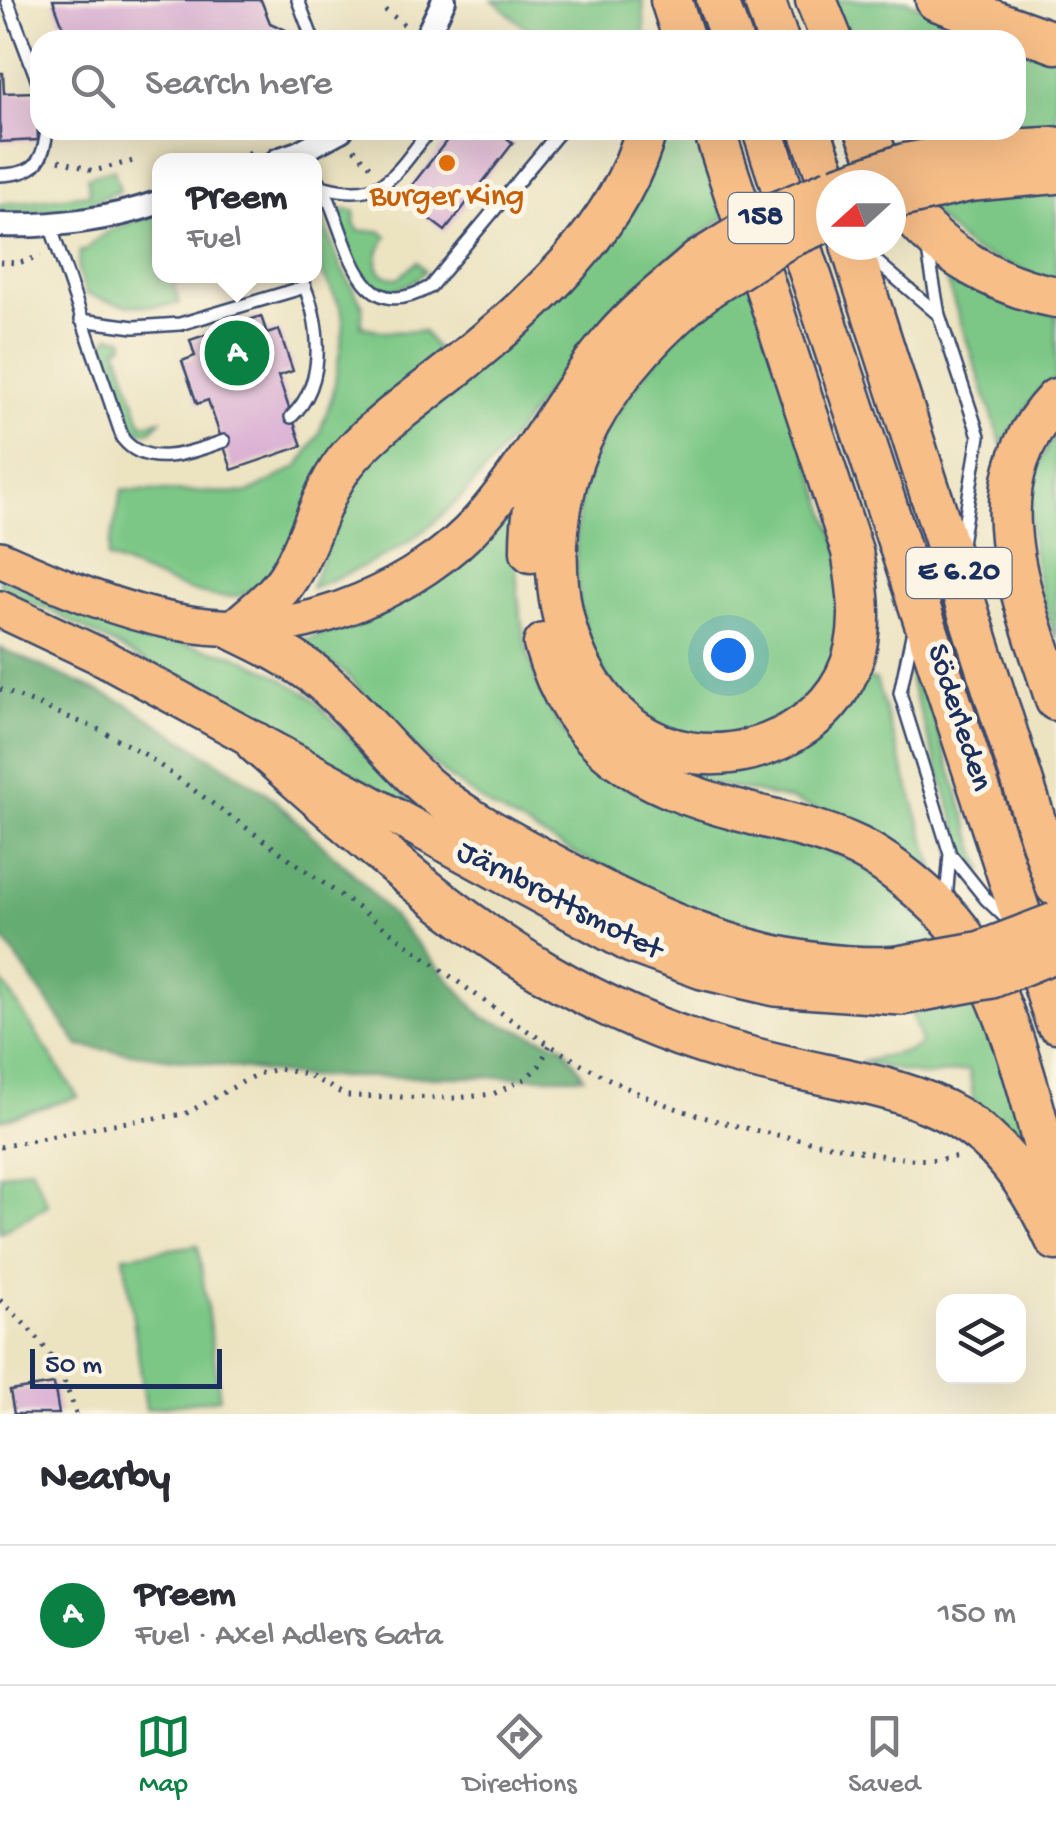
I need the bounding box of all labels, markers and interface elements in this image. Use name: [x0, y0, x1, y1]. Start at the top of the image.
search box: [30, 30, 1026, 140]
icon: search: [65, 58, 120, 113]
text: Search here: [145, 63, 332, 107]
marker: Burger King: [436, 152, 458, 174]
popup: [152, 153, 322, 283]
north arrow: [816, 170, 906, 260]
text: Preem: [187, 177, 287, 221]
place label: Burger King: [369, 179, 524, 217]
road number: 158: [728, 193, 794, 243]
text: Fuel: [187, 221, 242, 259]
pin: A: [204, 316, 270, 390]
road number: E 6.20: [906, 548, 1012, 598]
your location: [703, 630, 754, 681]
street label: Söderleden: [916, 640, 1000, 796]
street label: Järnbrottsmotet: [450, 834, 671, 972]
map controls: [936, 1294, 1026, 1384]
button: layers: [936, 1294, 1026, 1384]
scale bar: [30, 1344, 222, 1388]
text: 50 m: [45, 1350, 102, 1383]
text: Nearby: [40, 1455, 170, 1504]
text: Preem: [135, 1574, 236, 1618]
text: A: [63, 1596, 82, 1634]
text: 150 m: [938, 1596, 1016, 1634]
text: Fuel · Axel Adlers Gata: [135, 1618, 443, 1656]
tab: Map: [136, 1709, 191, 1802]
tab: Directions: [463, 1709, 577, 1802]
tab: Saved: [848, 1709, 920, 1802]

